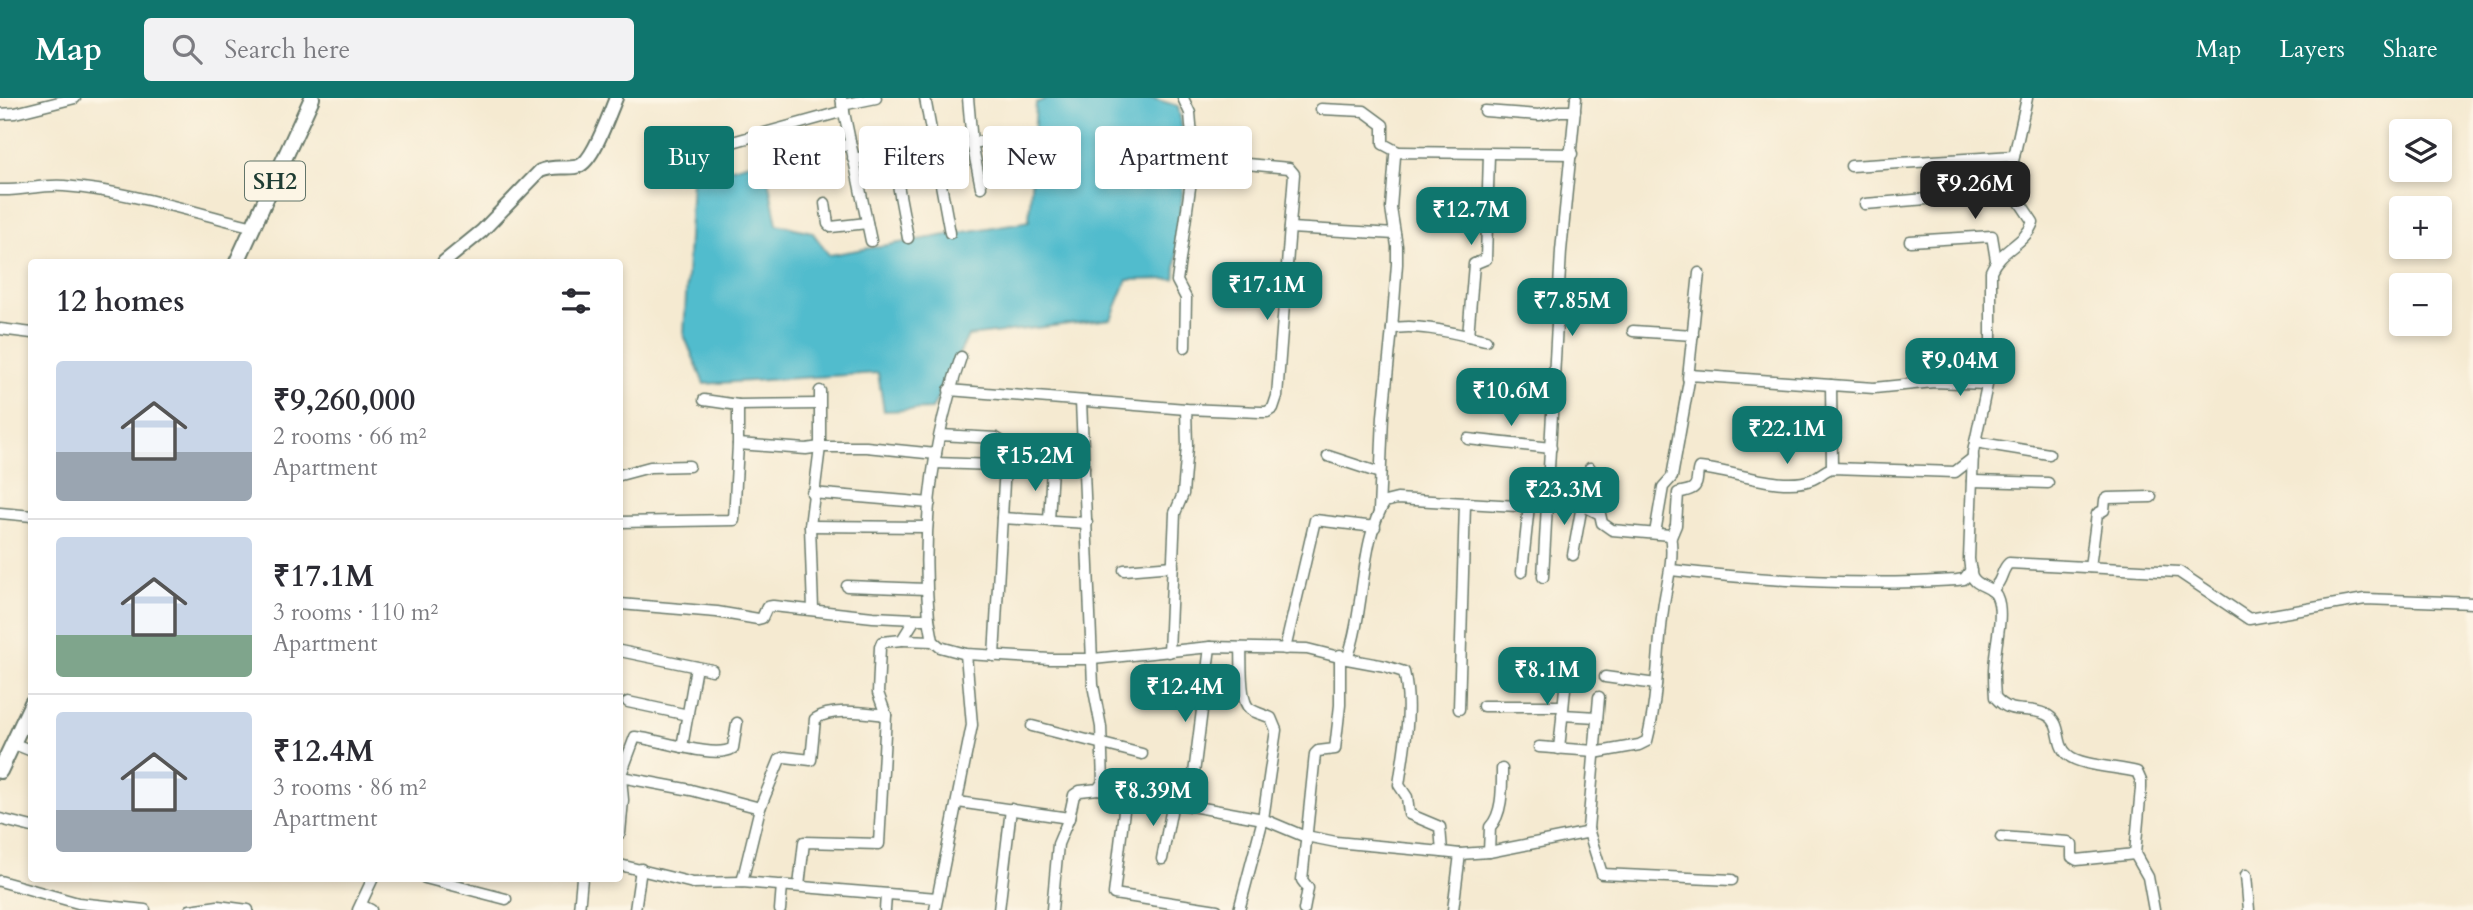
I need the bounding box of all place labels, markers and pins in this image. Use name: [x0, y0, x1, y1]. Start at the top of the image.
pin: ₹9.26M: [1918, 162, 2032, 221]
pin: ₹12.7M: [1414, 188, 1528, 247]
pin: ₹17.1M: [1210, 262, 1324, 322]
pin: ₹7.85M: [1515, 278, 1629, 338]
pin: ₹9.04M: [1903, 338, 2017, 398]
pin: ₹10.6M: [1454, 368, 1568, 428]
pin: ₹22.1M: [1730, 406, 1844, 466]
pin: ₹15.2M: [978, 434, 1092, 493]
pin: ₹23.3M: [1507, 468, 1621, 527]
pin: ₹8.1M: [1498, 648, 1596, 707]
pin: ₹12.4M: [1128, 664, 1242, 724]
pin: ₹8.39M: [1096, 768, 1210, 828]

